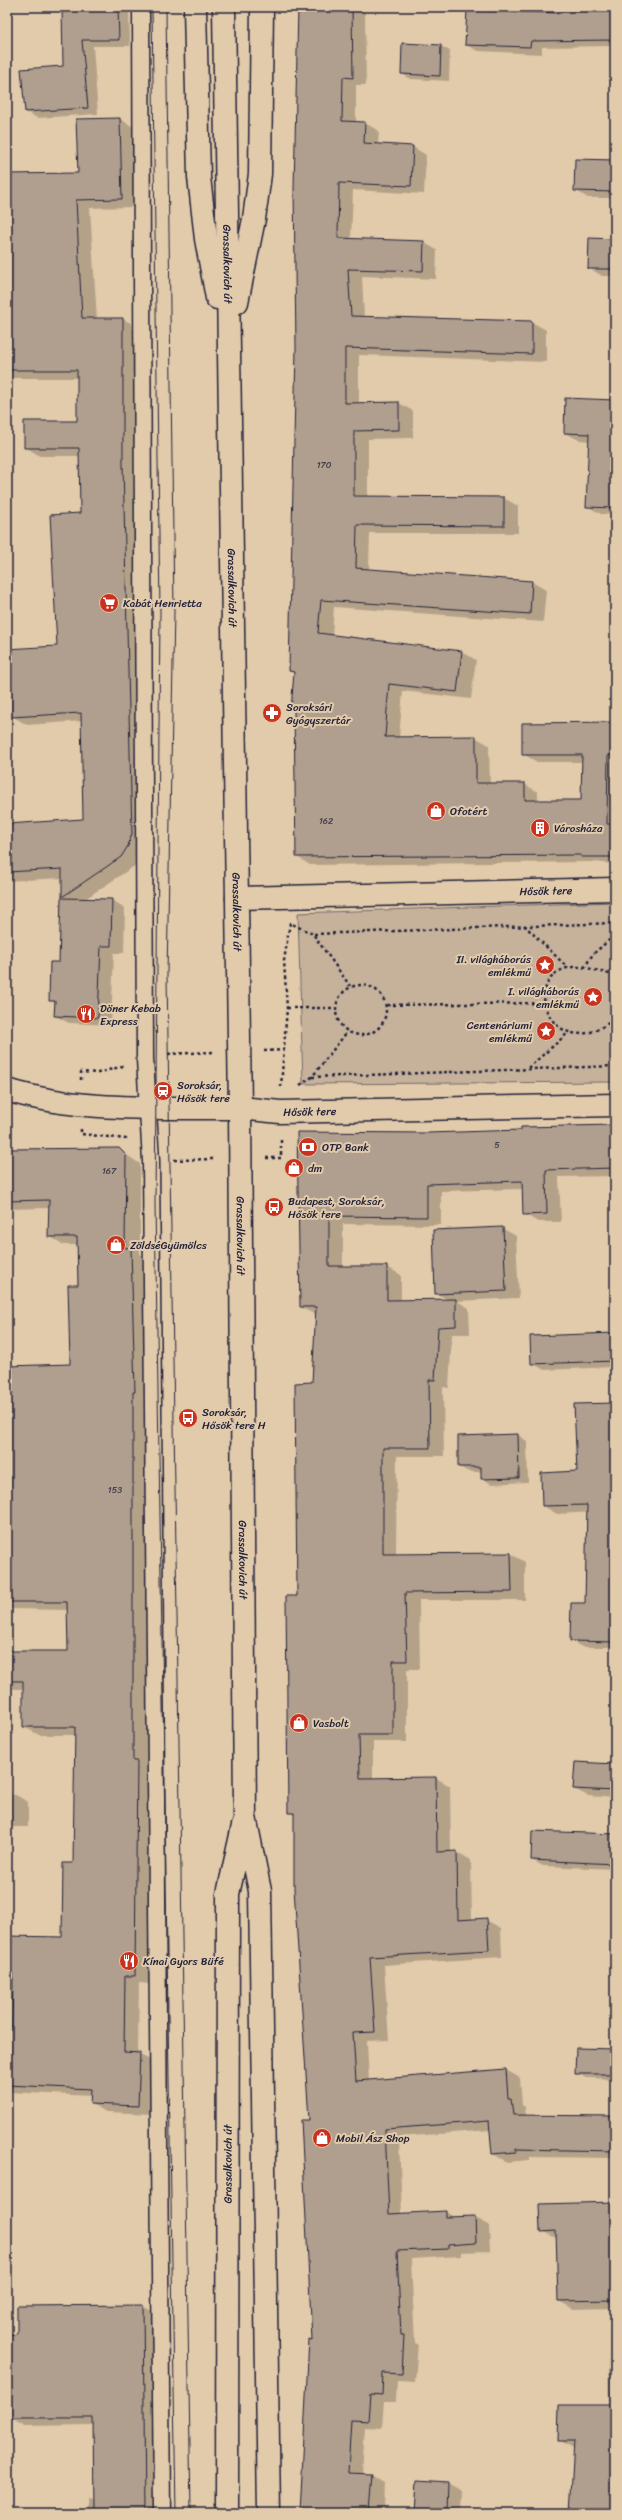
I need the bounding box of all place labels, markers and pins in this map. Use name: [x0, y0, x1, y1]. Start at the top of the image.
supermarket icon: Kabát Henrietta: [98, 592, 120, 614]
place label: Kabát Henrietta: [123, 594, 202, 613]
place label: Soroksári Gyógyszertár: [286, 698, 352, 730]
pharmacy icon: Soroksári Gyógyszertár: [261, 702, 283, 724]
shop icon: Ofotért: [425, 800, 447, 822]
place label: Ofotért: [450, 802, 488, 821]
building icon: Városháza: [529, 817, 551, 839]
place label: Városháza: [554, 819, 603, 838]
place label: II. világháborús emlékmű: [455, 950, 532, 982]
place icon: II. világháborús emlékmű: [534, 954, 556, 976]
place label: I. világháborús emlékmű: [507, 982, 580, 1014]
place icon: I. világháborús emlékmű: [582, 986, 604, 1008]
place label: Döner Kebab Express: [100, 999, 161, 1031]
restaurant icon: Döner Kebab Express: [75, 1003, 97, 1025]
place label: Centenáriumi emlékmű: [467, 1016, 533, 1048]
place icon: Centenáriumi emlékmű: [535, 1020, 557, 1042]
place label: Soroksár, Hősök tere: [177, 1076, 230, 1108]
station icon: Soroksár, Hősök tere: [152, 1080, 174, 1102]
bank icon: OTP Bank: [297, 1136, 319, 1158]
place label: OTP Bank: [322, 1138, 369, 1157]
shop icon: dm: [283, 1157, 305, 1179]
place label: dm: [308, 1159, 323, 1178]
place label: Budapest, Soroksár, Hősök tere: [288, 1192, 385, 1224]
bus stop icon: Budapest, Soroksár, Hősök tere: [263, 1196, 285, 1218]
shop icon: ZöldséGyümölcs: [105, 1234, 127, 1256]
place label: ZöldséGyümölcs: [130, 1236, 208, 1255]
place label: Soroksár, Hősök tere H: [202, 1403, 266, 1435]
bus stop icon: Soroksár, Hősök tere H: [177, 1407, 199, 1429]
shop icon: Vasbolt: [288, 1712, 310, 1734]
place label: Vasbolt: [313, 1714, 349, 1733]
restaurant icon: Kínai Gyors Büfé: [118, 1950, 140, 1972]
place label: Kínai Gyors Büfé: [143, 1952, 224, 1971]
shop icon: Mobil Ász Shop: [311, 2127, 333, 2149]
place label: Mobil Ász Shop: [336, 2129, 410, 2148]

